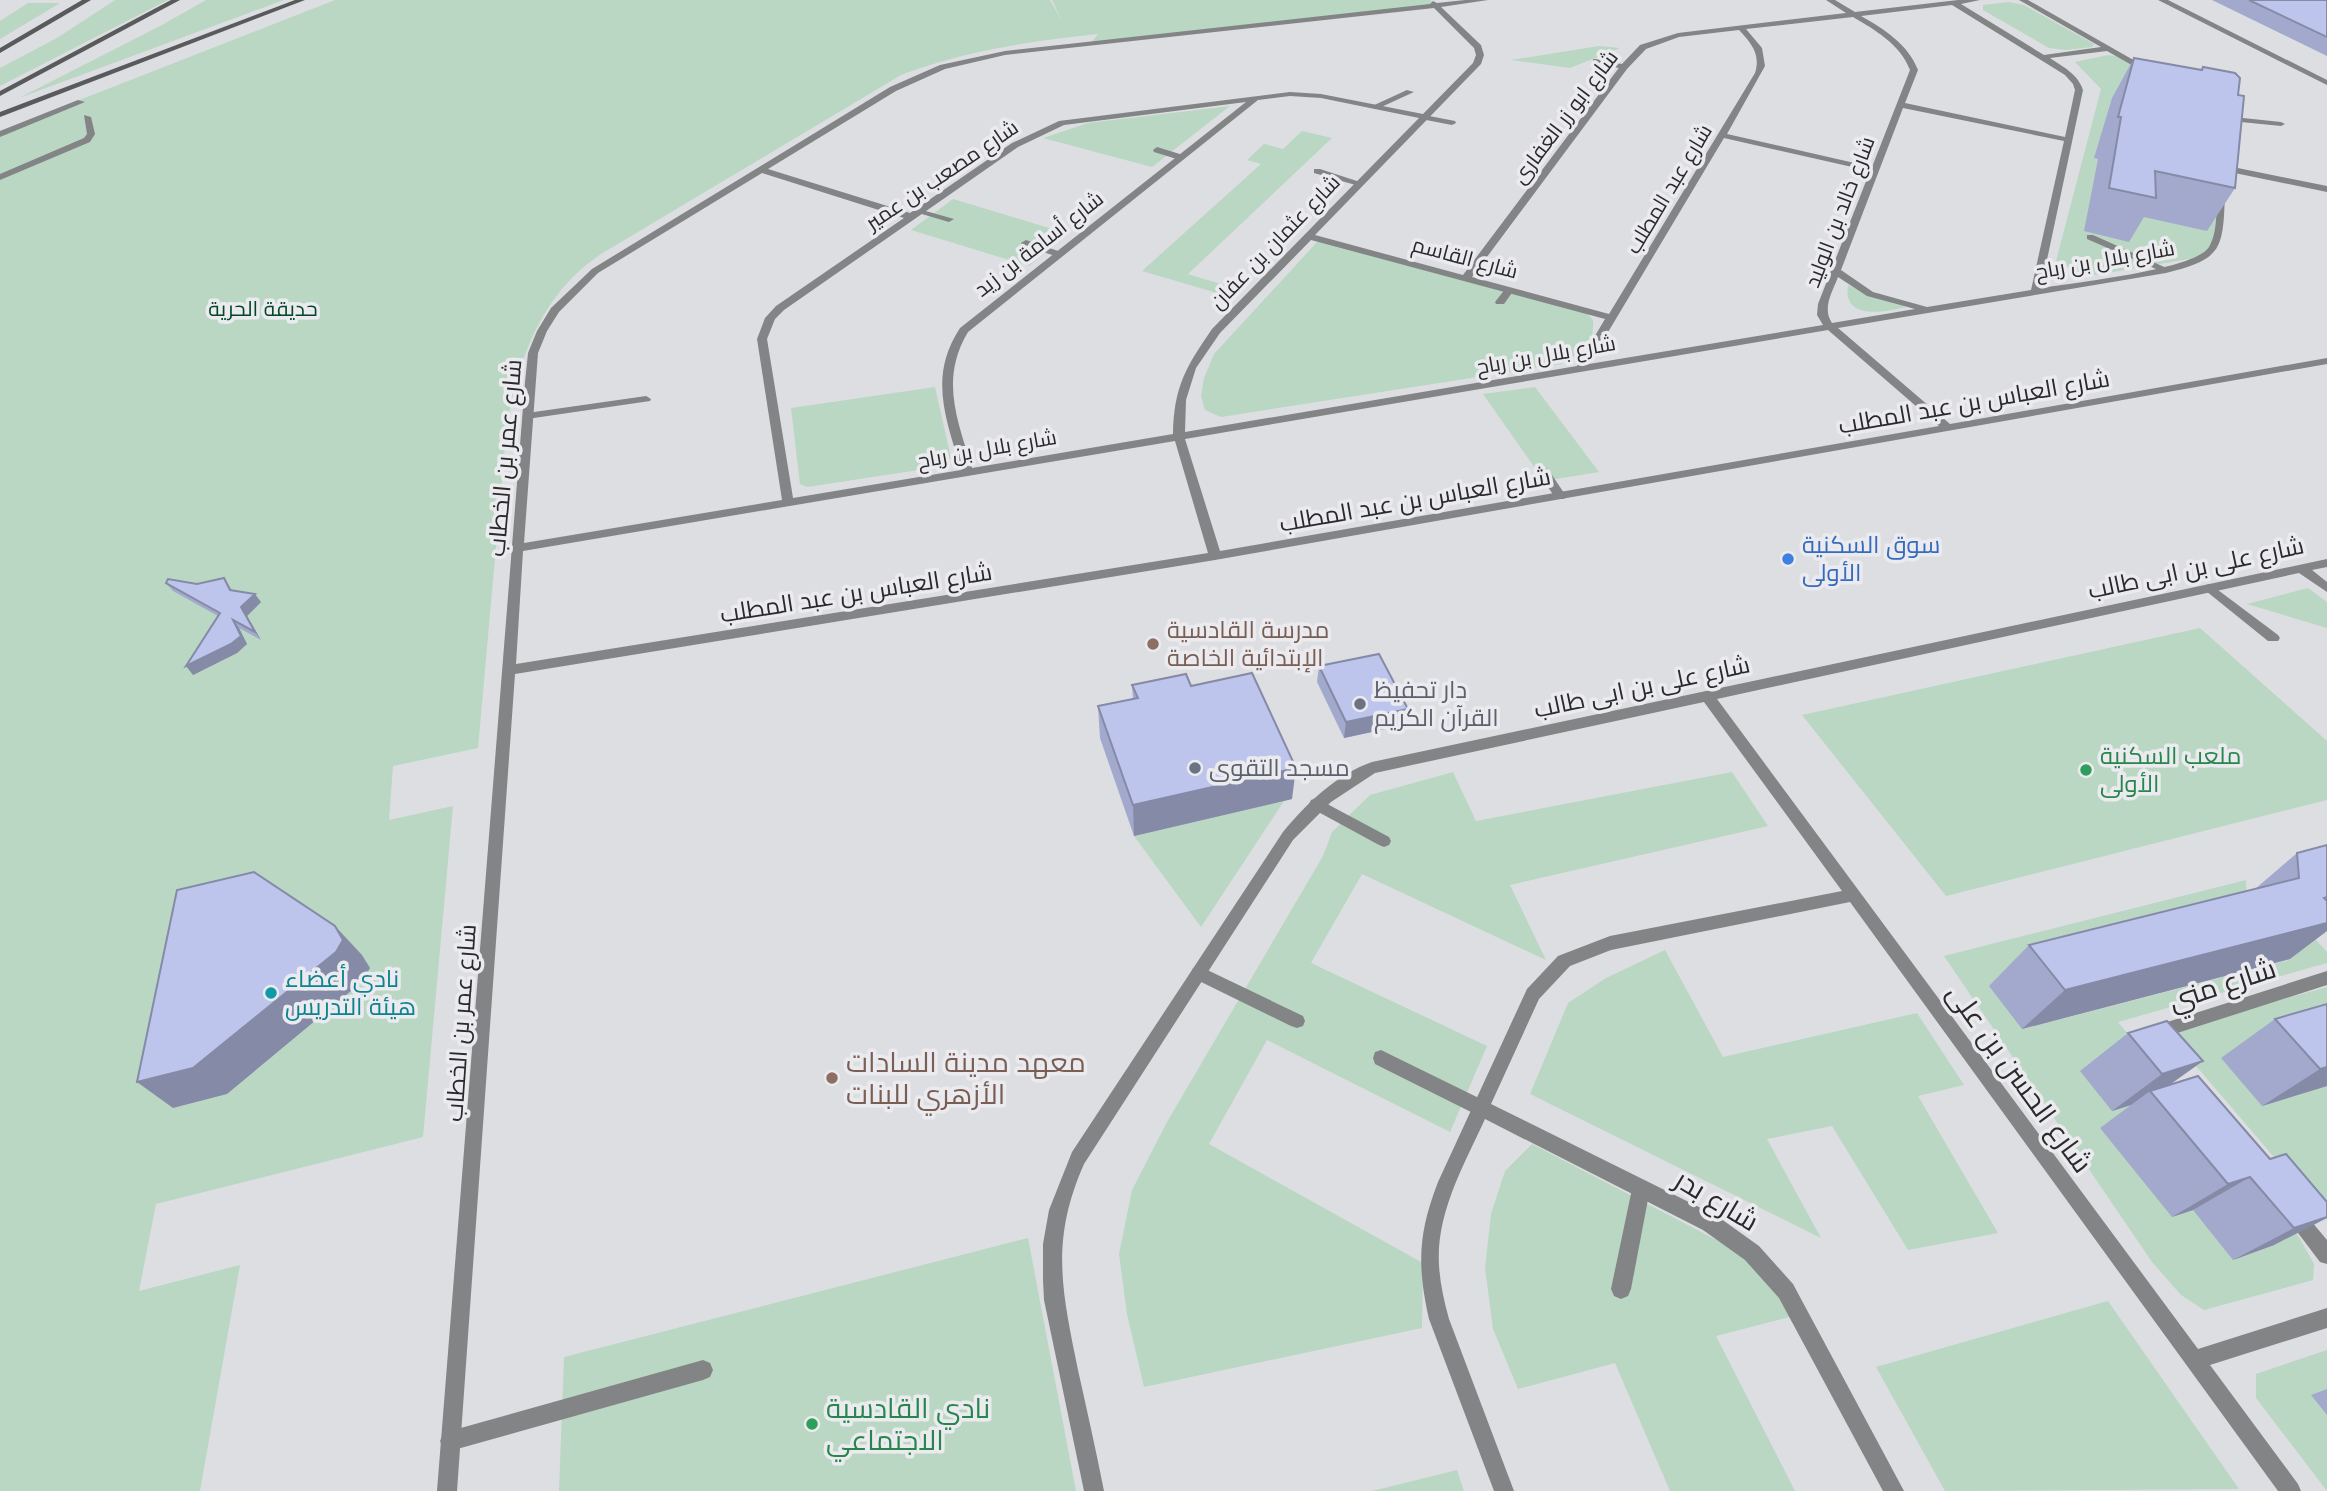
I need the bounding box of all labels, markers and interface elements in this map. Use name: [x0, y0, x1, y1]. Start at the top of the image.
street label: شارع ابو زر الغفارى: [1505, 44, 1625, 190]
street label: شارع مصعب بن عمير: [859, 113, 1024, 237]
street label: شارع عبد المطلب: [1619, 119, 1719, 259]
street label: شارع خالد بن الوليد: [1798, 133, 1882, 291]
street label: شارع عثمان بن عفان: [1204, 169, 1346, 315]
street label: شارع أسامة بن زيد: [969, 185, 1109, 303]
street label: شارع القاسم: [1409, 230, 1521, 286]
street label: شارع بلال بن رباح: [2033, 234, 2177, 286]
park label: حديقة الحرية: [208, 295, 318, 322]
street label: شارع بلال بن رباح: [1474, 329, 1618, 381]
street label: شارع عمر بن الخطاب: [480, 358, 530, 558]
street label: شارع العباس بن عبد المطلب: [1836, 362, 2112, 442]
street label: شارع بلال بن رباح: [915, 423, 1059, 475]
street label: شارع العباس بن عبد المطلب: [1277, 460, 1553, 540]
place label: سوق السكنية الأولى: [1802, 529, 1940, 588]
street label: شارع على بن ابى طالب: [2085, 529, 2307, 607]
marker: سوق السكنية الأولى: [1780, 551, 1796, 567]
street label: شارع العباس بن عبد المطلب: [718, 556, 994, 630]
place label: مدرسة القادسية الإبتدائية الخاصة: [1167, 614, 1330, 673]
marker: مدرسة القادسية الإبتدائية الخاصة: [1145, 636, 1161, 652]
street label: شارع على بن ابى طالب: [1531, 648, 1753, 726]
place label: دار تحفيظ القرآن الكريم: [1374, 674, 1499, 734]
marker: دار تحفيظ القرآن الكريم: [1352, 696, 1368, 712]
place label: ملعب السكنية الأولى: [2100, 740, 2242, 799]
place label: مسجد التقوى: [1209, 752, 1350, 783]
marker: مسجد التقوى: [1187, 760, 1203, 776]
marker: ملعب السكنية الأولى: [2078, 762, 2094, 778]
street label: شارع عمر بن الخطاب: [438, 923, 484, 1123]
street label: شارع مني: [2163, 949, 2281, 1022]
place label: نادي أعضاء هيئة التدريس: [285, 963, 416, 1022]
street label: شارع الحسن بن على: [1938, 976, 2102, 1180]
marker: نادي أعضاء هيئة التدريس: [263, 985, 279, 1001]
place label: معهد مدينة السادات الأزهري للبنات: [846, 1043, 1086, 1116]
marker: معهد مدينة السادات الأزهري للبنات: [824, 1070, 840, 1086]
street label: شارع بدر: [1666, 1159, 1766, 1240]
place label: نادي القادسية الاجتماعي: [826, 1389, 990, 1462]
marker: نادي القادسية الاجتماعي: [804, 1416, 820, 1432]

